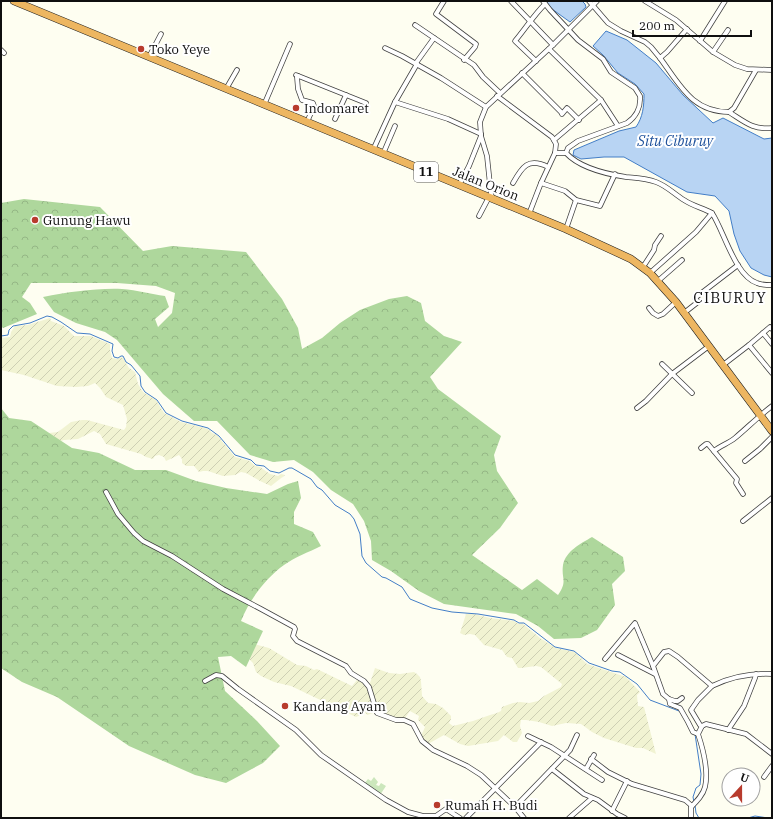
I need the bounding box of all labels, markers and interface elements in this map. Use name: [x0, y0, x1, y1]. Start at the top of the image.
scale bar: [633, 12, 751, 38]
text: 200 m: [639, 18, 675, 33]
place label: Toko Yeye: [149, 41, 210, 58]
marker: Toko Yeye: [136, 44, 146, 54]
place label: Indomaret: [304, 100, 369, 117]
marker: Indomaret: [291, 103, 301, 113]
water label: Situ Ciburuy: [636, 132, 714, 150]
road number: 11: [414, 162, 438, 182]
street label: Jalan Orion: [450, 162, 521, 204]
place label: Gunung Hawu: [43, 212, 131, 229]
marker: Gunung Hawu: [30, 215, 40, 225]
district label: CIBURUY: [693, 288, 767, 307]
place label: Kandang Ayam: [293, 698, 386, 715]
marker: Kandang Ayam: [280, 701, 290, 711]
north arrow: [721, 767, 761, 807]
text: U: [738, 770, 752, 786]
place label: Rumah H. Budi: [445, 797, 538, 814]
marker: Rumah H. Budi: [432, 800, 442, 810]

